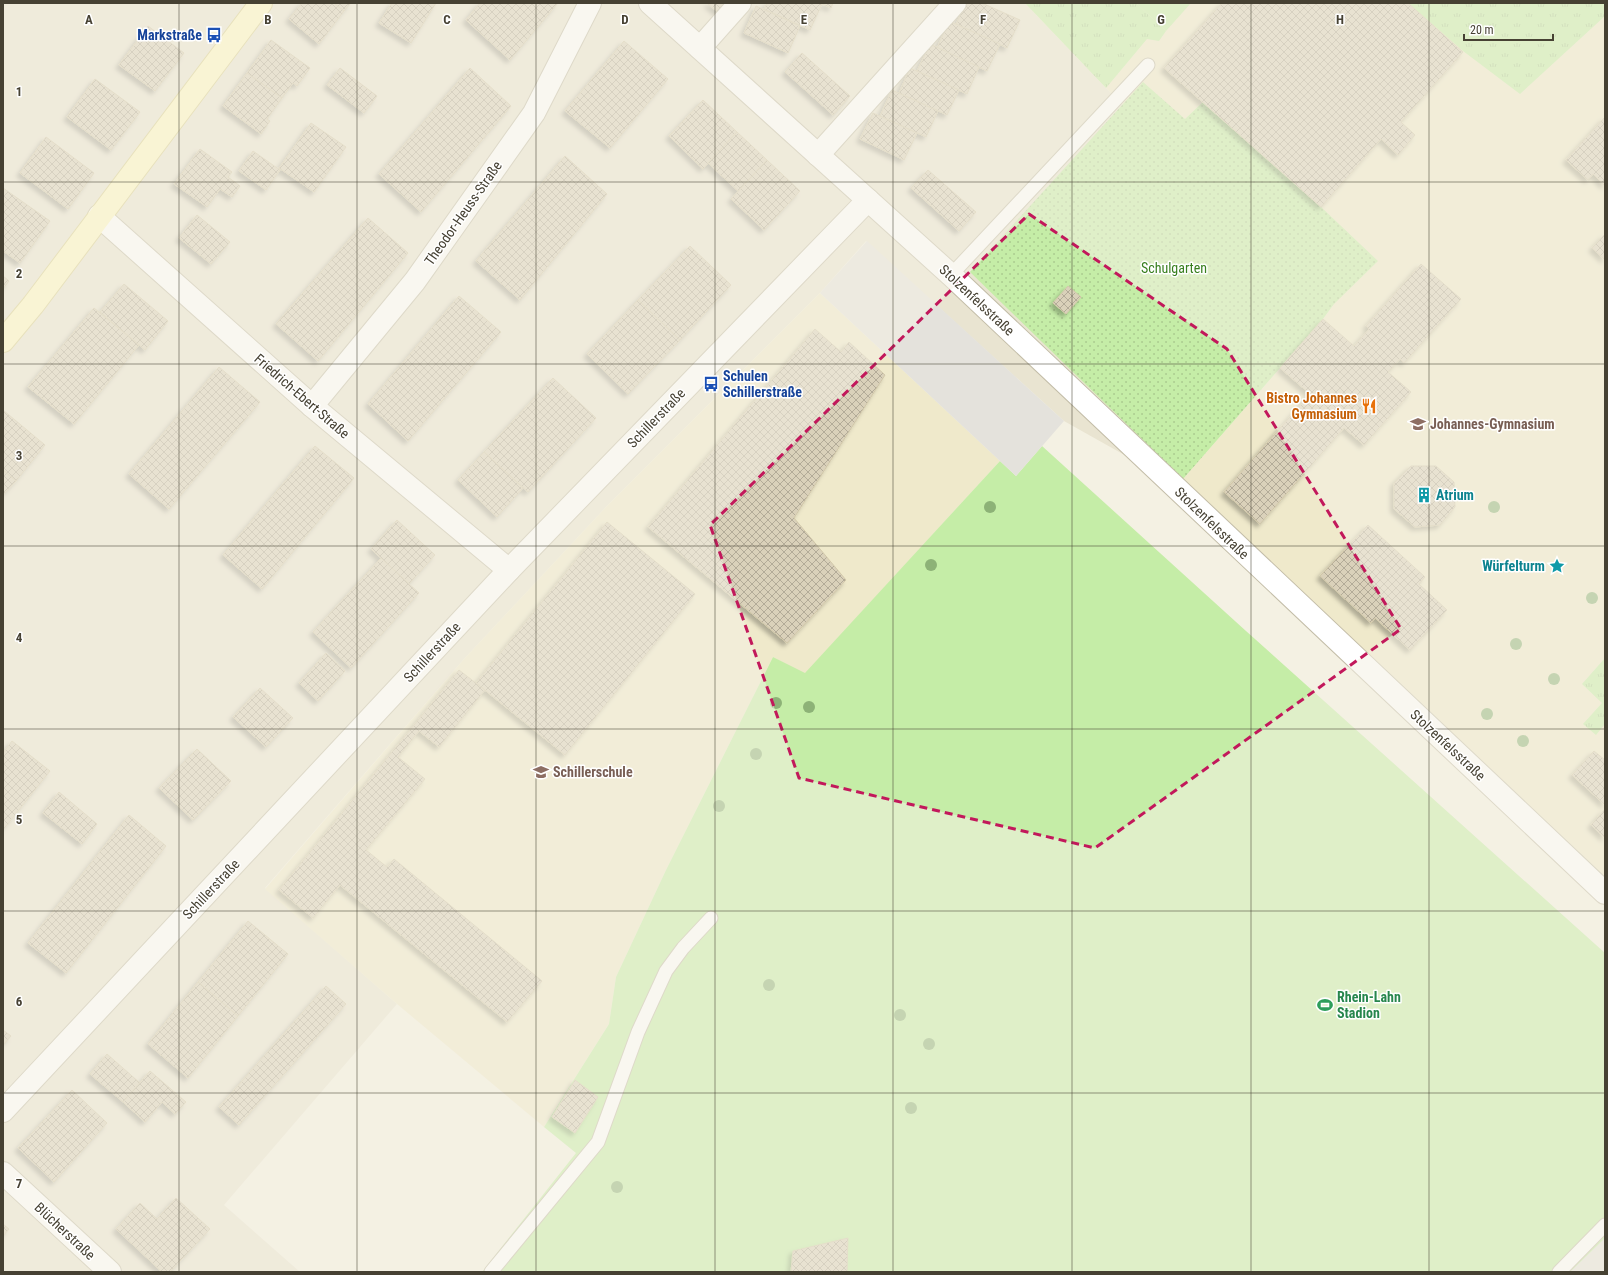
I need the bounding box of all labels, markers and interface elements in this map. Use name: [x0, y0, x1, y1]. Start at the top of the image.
text: A: [85, 12, 93, 27]
text: B: [264, 12, 272, 27]
text: C: [443, 12, 451, 27]
text: D: [621, 12, 629, 27]
text: E: [801, 12, 808, 27]
text: F: [980, 12, 986, 27]
text: G: [1157, 12, 1165, 27]
text: H: [1336, 12, 1344, 27]
scale bar: [1464, 16, 1553, 42]
text: 20 m: [1470, 23, 1494, 37]
bus stop icon: Markstraße: [205, 26, 223, 44]
place label: Markstraße: [137, 27, 202, 43]
text: 1: [16, 84, 22, 99]
street label: Theodor-Heuss-Straße: [421, 157, 505, 268]
park label: Schulgarten: [1141, 260, 1207, 276]
street label: Stolzenfelsstraße: [936, 261, 1018, 339]
text: 2: [16, 266, 23, 281]
street label: Friedrich-Ebert-Straße: [251, 350, 353, 442]
place label: Schulen Schillerstraße: [723, 368, 802, 400]
bus stop icon: Schulen Schillerstraße: [702, 375, 720, 393]
street label: Schillerstraße: [624, 385, 688, 451]
place label: Bistro Johannes Gymnasium: [1266, 390, 1357, 422]
restaurant icon: Bistro Johannes Gymnasium: [1360, 397, 1378, 415]
school or university icon: Johannes-Gymnasium: [1409, 415, 1427, 433]
place label: Johannes-Gymnasium: [1430, 416, 1555, 432]
text: 3: [16, 448, 22, 463]
street label: Stolzenfelsstraße: [1172, 484, 1253, 563]
building icon: Atrium: [1415, 486, 1433, 504]
place label: Atrium: [1436, 487, 1474, 503]
place icon: Würfelturm: [1548, 557, 1566, 575]
place label: Würfelturm: [1482, 558, 1545, 574]
street label: Schillerstraße: [400, 618, 464, 685]
text: 4: [16, 630, 23, 645]
street label: Stolzenfelsstraße: [1407, 706, 1489, 784]
school or university icon: Schillerschule: [532, 763, 550, 781]
place label: Schillerschule: [553, 764, 633, 780]
text: 5: [16, 812, 23, 827]
street label: Schillerstraße: [179, 855, 243, 922]
place label: Rhein-Lahn Stadion: [1337, 989, 1401, 1021]
text: 6: [16, 994, 23, 1009]
sports icon: Rhein-Lahn Stadion: [1316, 996, 1334, 1014]
text: 7: [16, 1176, 23, 1191]
street label: Blücherstraße: [31, 1199, 99, 1263]

